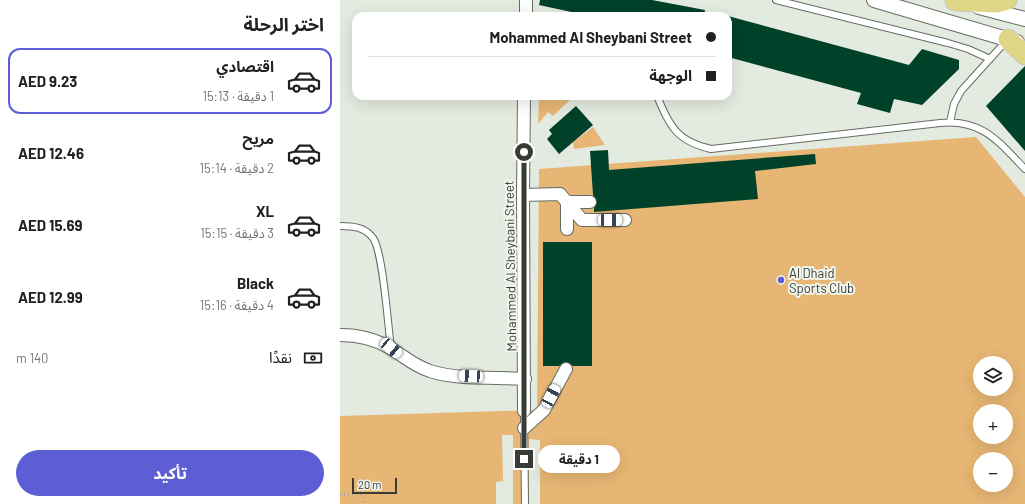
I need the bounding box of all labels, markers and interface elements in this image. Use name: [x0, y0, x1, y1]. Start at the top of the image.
text: اختر الرحلة: [244, 13, 324, 35]
text: Mohammed Al Sheybani Street: [489, 28, 692, 46]
text: اقتصادي: [216, 57, 274, 75]
icon: car: [286, 63, 322, 99]
text: الوجهة: [649, 66, 692, 84]
text: AED 9.23: [18, 72, 77, 90]
text: 1 دقيقة · 15:13: [202, 88, 274, 104]
text: مريح: [242, 129, 274, 147]
icon: car: [286, 135, 322, 171]
route start: [515, 143, 533, 161]
text: AED 12.46: [18, 144, 84, 162]
text: 2 دقيقة · 15:14: [200, 160, 274, 176]
street label: Mohammed Al Sheybani Street: [501, 180, 519, 352]
text: XL: [256, 202, 274, 220]
icon: car: [286, 207, 322, 243]
car: [598, 214, 622, 226]
text: AED 15.69: [18, 216, 83, 234]
text: 3 دقيقة · 15:15: [200, 225, 274, 241]
place label: Al Dhaid Sports Club: [789, 265, 854, 296]
text: Black: [237, 274, 274, 292]
marker: Al Dhaid Sports Club: [776, 275, 786, 285]
icon: car: [286, 279, 322, 315]
text: AED 12.99: [18, 288, 83, 306]
text: 4 دقيقة · 15:16: [200, 297, 274, 313]
car: [378, 336, 404, 360]
icon: cash: [302, 347, 324, 369]
text: نقدًا: [269, 348, 292, 366]
text: 140 m: [16, 350, 48, 366]
map controls: [973, 356, 1013, 492]
button: layers: [973, 356, 1013, 396]
car: [459, 369, 483, 383]
car: [540, 383, 562, 409]
button: +: [973, 404, 1013, 444]
callout: 1 دقيقة: [538, 445, 620, 473]
button: تأكيد: [16, 450, 324, 496]
route end: [515, 450, 533, 468]
text: 1 دقيقة: [559, 451, 599, 467]
button: −: [973, 452, 1013, 492]
scale bar: [352, 476, 397, 495]
text: 20 m: [358, 478, 381, 491]

